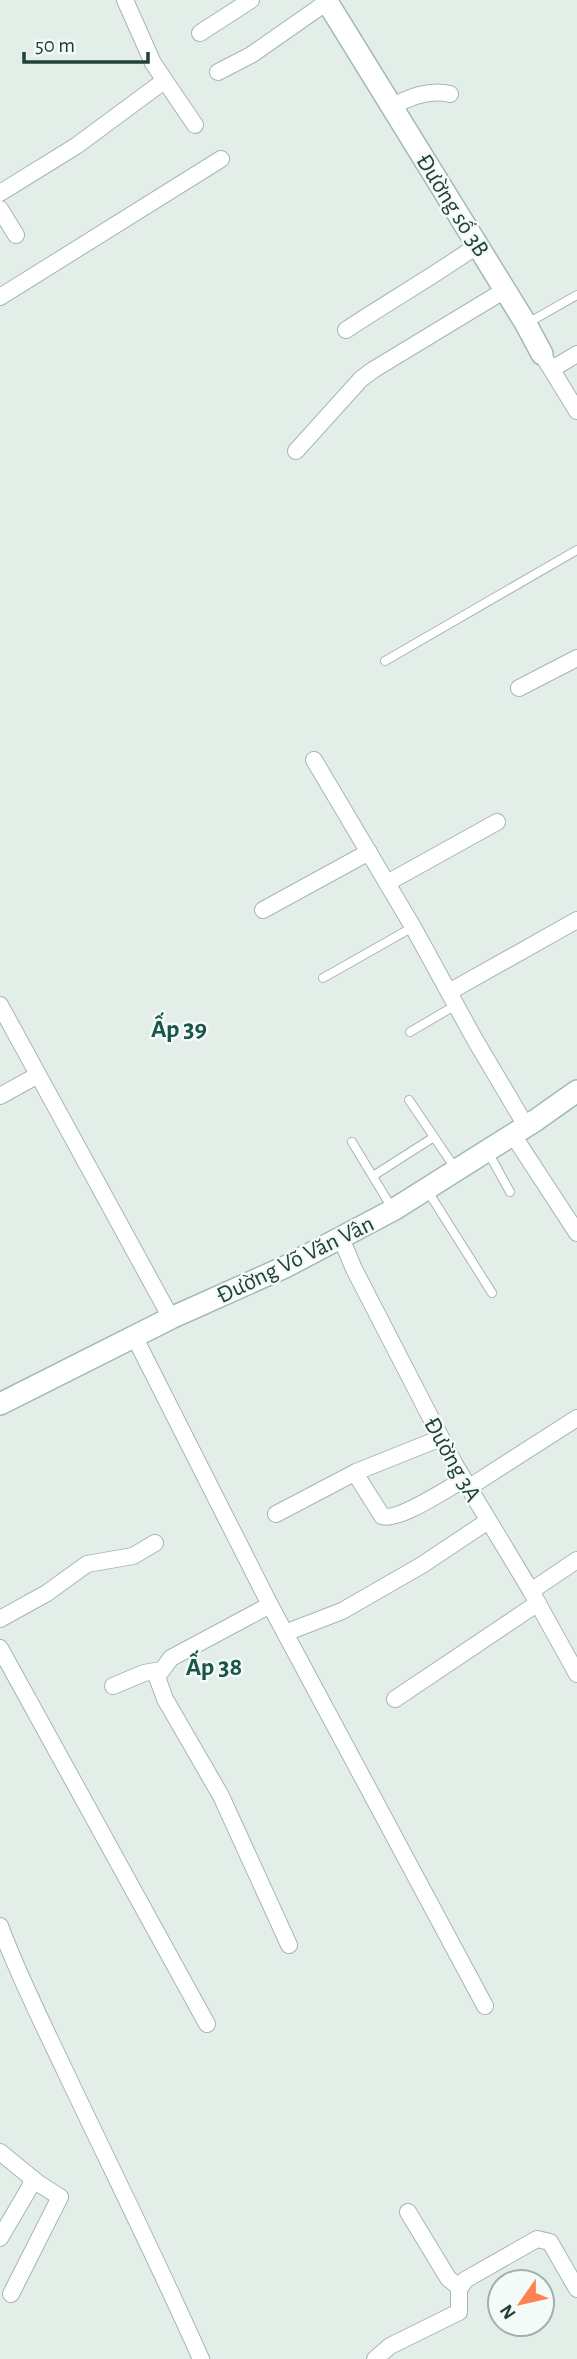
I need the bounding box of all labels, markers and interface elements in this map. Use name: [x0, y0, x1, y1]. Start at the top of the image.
scale bar: [24, 21, 149, 65]
text: 50 m: [35, 35, 75, 56]
street label: Đường số 3B: [411, 150, 493, 261]
district label: Ấp 39: [151, 1012, 207, 1042]
street label: Đường Võ Văn Vân: [213, 1211, 378, 1308]
street label: Đường 3A: [419, 1413, 485, 1506]
district label: Ấp 38: [186, 1650, 242, 1680]
north arrow: [486, 2268, 556, 2338]
text: N: [497, 2301, 520, 2322]

